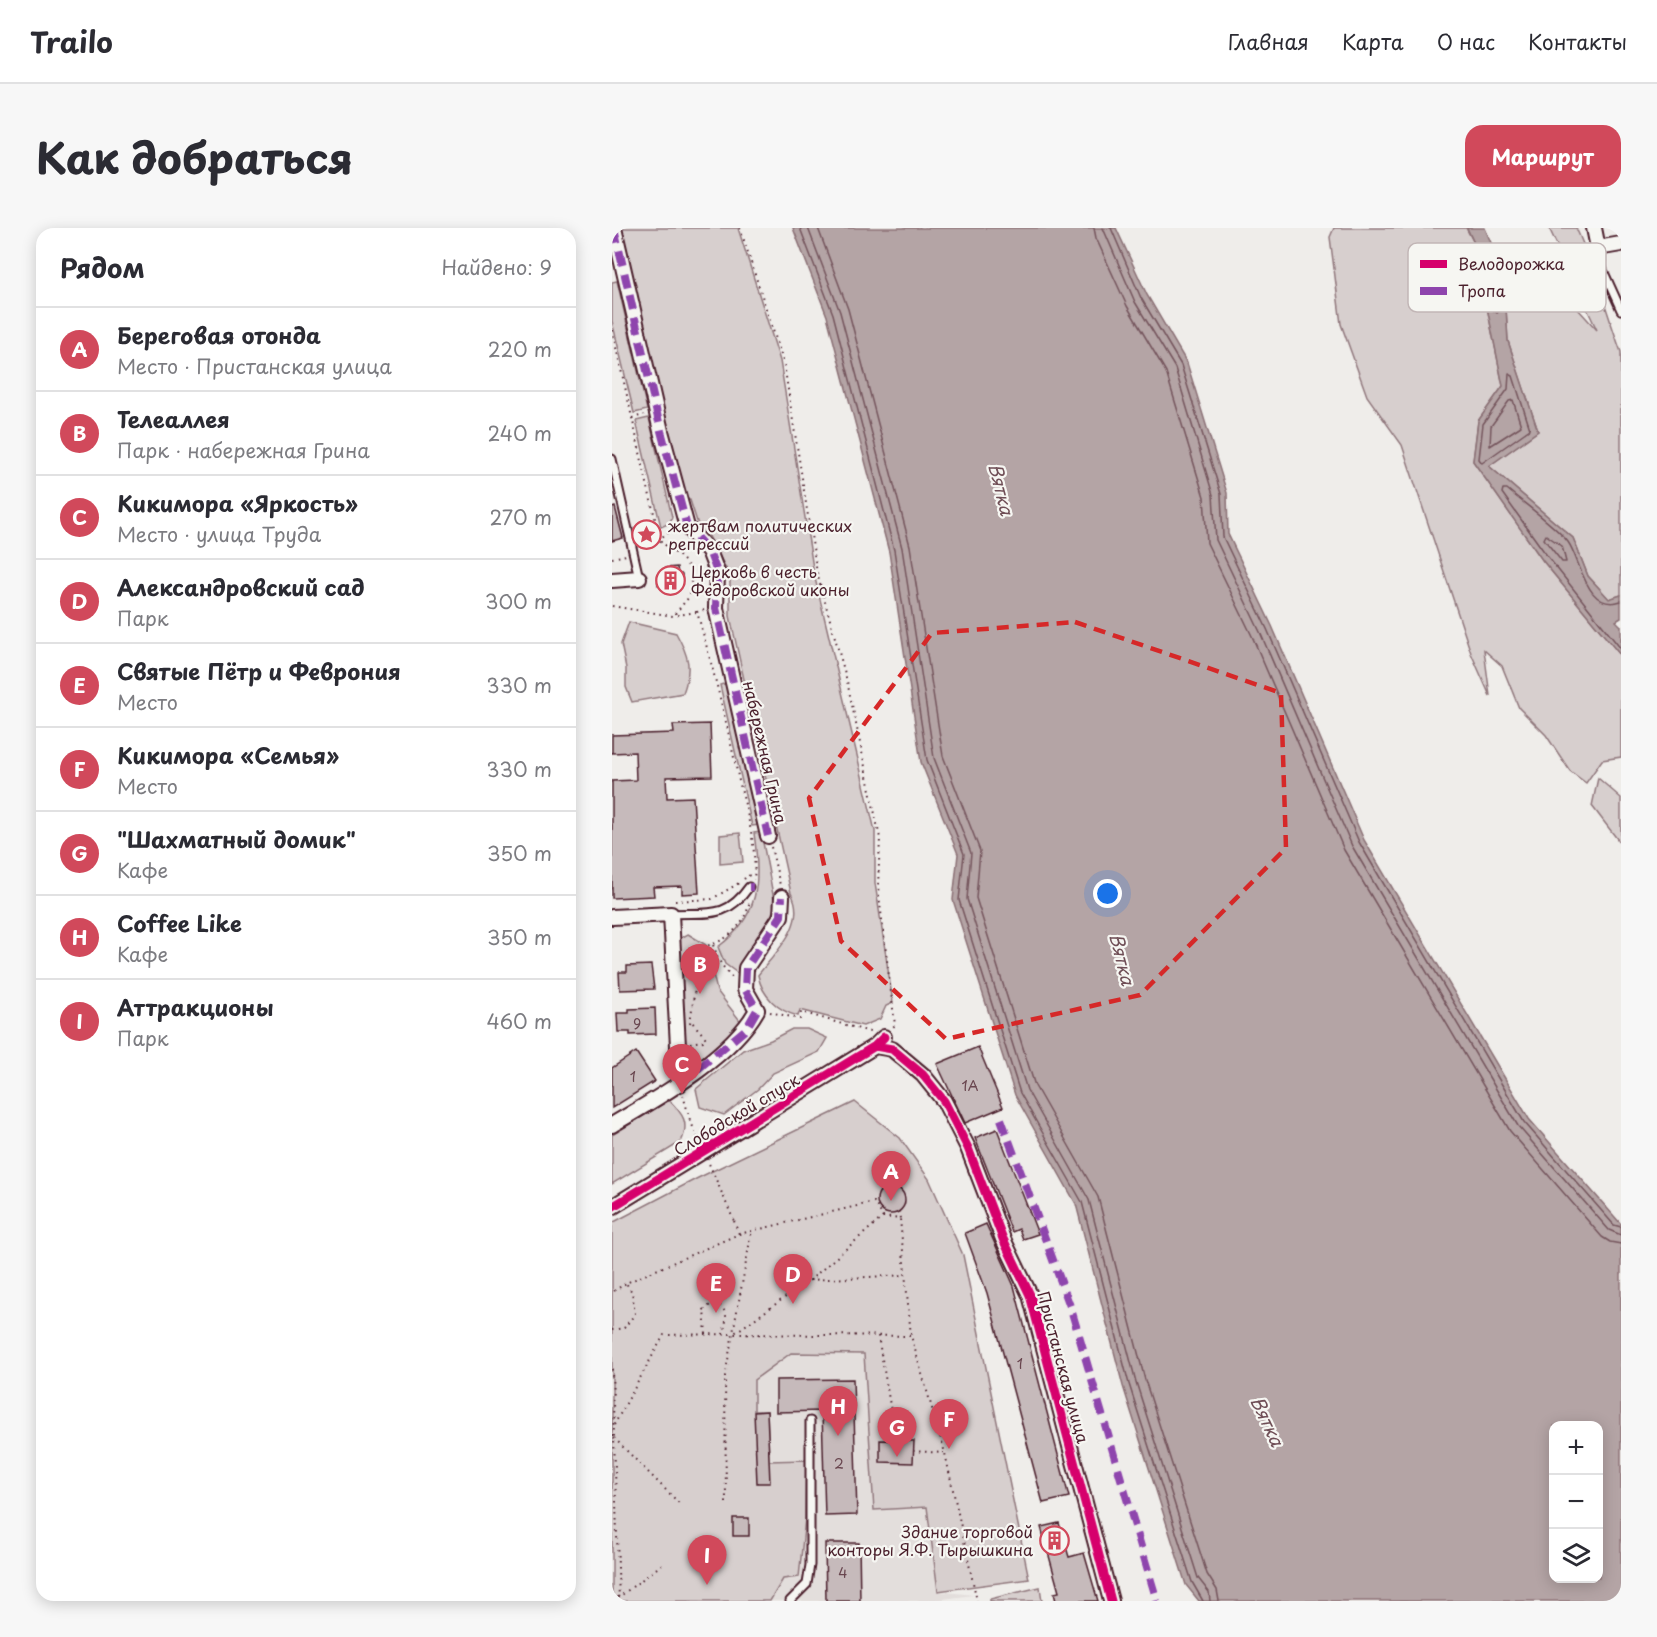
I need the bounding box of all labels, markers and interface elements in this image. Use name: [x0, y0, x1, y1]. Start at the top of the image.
text: Trailo: [30, 20, 113, 63]
text: Главная: [1228, 25, 1309, 57]
text: Карта: [1342, 25, 1404, 57]
text: О нас: [1437, 25, 1495, 57]
text: Контакты: [1528, 25, 1627, 57]
text: Как добраться: [36, 125, 353, 188]
button: Маршрут: [1465, 125, 1621, 187]
legend: [1408, 243, 1606, 312]
text: Рядом: [60, 248, 145, 287]
text: Велодорожка: [1458, 251, 1565, 275]
text: Найдено: 9: [441, 252, 552, 282]
text: Тропа: [1458, 278, 1506, 302]
text: Береговая отонда: [117, 318, 321, 351]
text: A: [72, 334, 87, 364]
text: 220 m: [488, 334, 552, 364]
text: Место · Пристанская улица: [117, 351, 392, 381]
text: Телеаллея: [117, 402, 230, 435]
text: B: [73, 418, 86, 448]
text: 240 m: [487, 418, 552, 448]
text: Парк · набережная Грина: [117, 435, 370, 465]
water label: Вятка: [983, 460, 1022, 519]
text: Кикимора «Яркость»: [117, 486, 358, 519]
text: C: [72, 502, 87, 532]
text: 270 m: [489, 502, 552, 532]
place label: жертвам политических репрессий: [668, 513, 852, 555]
place icon: жертвам политических репрессий: [631, 518, 663, 550]
text: Место · улица Труда: [117, 519, 321, 549]
place label: Церковь в честь Федоровской иконы: [691, 559, 850, 601]
building icon: Церковь в честь Федоровской иконы: [654, 564, 686, 596]
text: Александровский сад: [117, 570, 364, 603]
text: D: [72, 586, 87, 616]
text: 300 m: [485, 586, 552, 616]
text: Парк: [117, 603, 169, 633]
text: Святые Пётр и Феврония: [117, 654, 401, 687]
text: E: [73, 670, 86, 700]
text: 330 m: [486, 670, 552, 700]
street label: набережная Грина: [738, 678, 794, 826]
text: Место: [117, 687, 178, 717]
text: Кикимора «Семья»: [117, 738, 339, 771]
text: F: [74, 754, 85, 784]
text: 330 m: [486, 754, 552, 784]
text: Место: [117, 771, 178, 801]
text: "Шахматный домик": [117, 822, 356, 855]
text: G: [71, 838, 88, 868]
text: 350 m: [487, 838, 552, 868]
text: Кафе: [117, 855, 168, 885]
your location: [1093, 879, 1122, 908]
text: Coffee Like: [117, 906, 242, 939]
text: H: [72, 922, 87, 952]
text: 350 m: [487, 922, 552, 952]
water label: Вятка: [1104, 930, 1143, 989]
text: Кафе: [117, 939, 168, 969]
pin: B: [680, 944, 719, 994]
text: Аттракционы: [117, 990, 274, 1023]
text: I: [76, 1006, 83, 1036]
text: 460 m: [486, 1006, 552, 1036]
house number: 9: [633, 1013, 641, 1034]
text: Парк: [117, 1023, 169, 1053]
pin: C: [662, 1044, 702, 1094]
house number: 1: [630, 1066, 636, 1087]
street label: Слободской спуск: [669, 1067, 804, 1161]
house number: 1А: [961, 1075, 979, 1096]
pin: A: [872, 1152, 910, 1201]
pin: D: [774, 1254, 813, 1304]
pin: E: [696, 1264, 736, 1313]
street label: Пристанская улица: [1032, 1288, 1096, 1446]
house number: 1: [1017, 1353, 1023, 1374]
pin: H: [818, 1386, 858, 1436]
water label: Вятка: [1245, 1391, 1292, 1451]
pin: F: [930, 1400, 968, 1449]
pin: G: [878, 1408, 916, 1457]
map controls: [1549, 1421, 1603, 1583]
button: +: [1549, 1421, 1603, 1475]
house number: 2: [834, 1453, 844, 1474]
button: −: [1549, 1475, 1603, 1529]
place label: Здание торговой конторы Я.Ф. Тырышкина: [827, 1519, 1033, 1561]
building icon: Здание торговой конторы Я.Ф. Тырышкина: [1038, 1524, 1070, 1556]
button: layers: [1549, 1529, 1603, 1583]
pin: I: [688, 1536, 727, 1585]
house number: 4: [838, 1562, 848, 1583]

